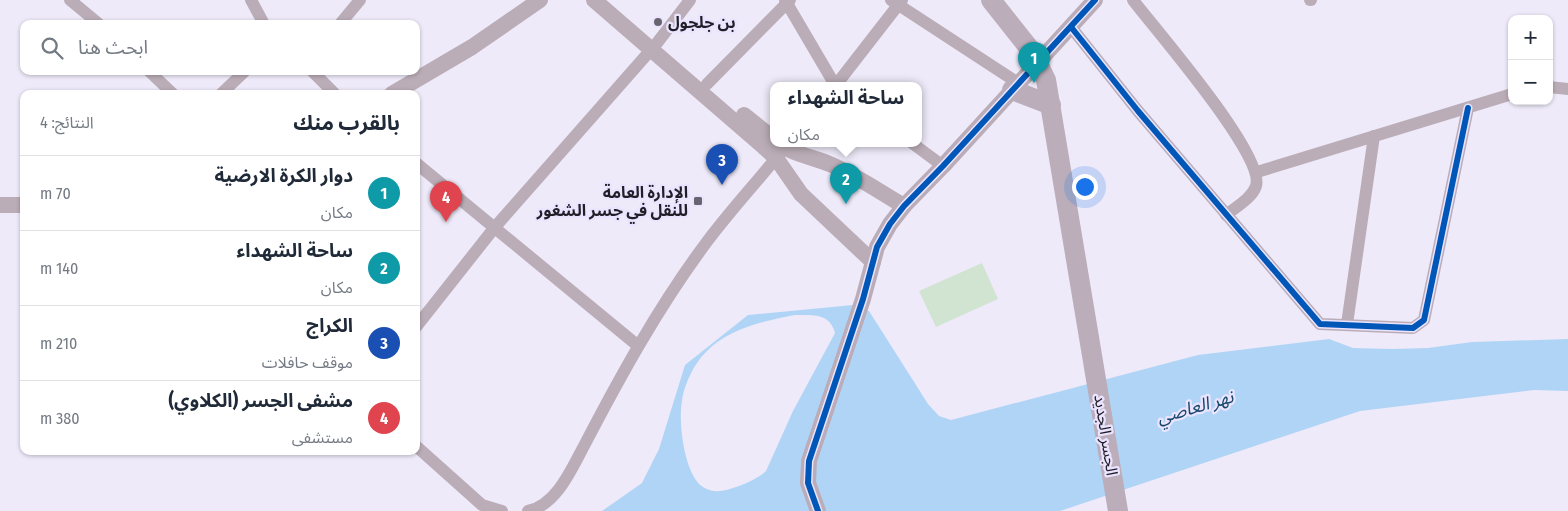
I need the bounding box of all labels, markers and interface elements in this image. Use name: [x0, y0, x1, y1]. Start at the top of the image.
place label: بن جلجول: [668, 13, 736, 32]
map controls: [1508, 15, 1553, 105]
button: +: [1508, 15, 1553, 60]
marker: بن جلجول: [652, 16, 664, 28]
search box: [20, 20, 420, 75]
icon: search: [38, 34, 66, 62]
text: ابحث هنا: [78, 36, 148, 59]
pin: 1: [1018, 42, 1050, 83]
button: −: [1508, 60, 1553, 105]
popup: [770, 82, 922, 147]
text: ساحة الشهداء: [788, 86, 904, 109]
text: بالقرب منك: [293, 110, 400, 136]
text: النتائج: 4: [40, 113, 94, 132]
text: مكان: [788, 125, 820, 144]
pin: 3: [706, 144, 738, 185]
pin: 2: [830, 163, 862, 204]
text: دوار الكرة الارضية: [214, 164, 353, 187]
your location: [1072, 174, 1098, 200]
pin: 4: [430, 181, 462, 222]
place label: الإدارة العامة للنقل في جسر الشغور: [536, 183, 688, 223]
text: 70 m: [40, 184, 71, 203]
text: 1: [381, 184, 387, 203]
marker: الإدارة العامة للنقل في جسر الشغور: [692, 195, 704, 207]
text: مكان: [321, 203, 353, 222]
text: ساحة الشهداء: [236, 239, 353, 262]
text: 140 m: [40, 259, 78, 278]
text: 2: [380, 259, 388, 278]
text: مكان: [321, 278, 353, 297]
text: الكراج: [306, 314, 353, 337]
text: 210 m: [40, 334, 77, 353]
text: 3: [380, 334, 388, 353]
text: موقف حافلات: [262, 353, 353, 372]
water label: نهر العاصي: [1154, 385, 1239, 431]
text: مشفى الجسر (الكلاوي): [168, 389, 353, 412]
street label: الجسر الجديد: [1090, 393, 1122, 477]
text: 380 m: [40, 409, 80, 428]
text: 4: [380, 409, 388, 428]
text: مستشفى: [292, 428, 353, 447]

